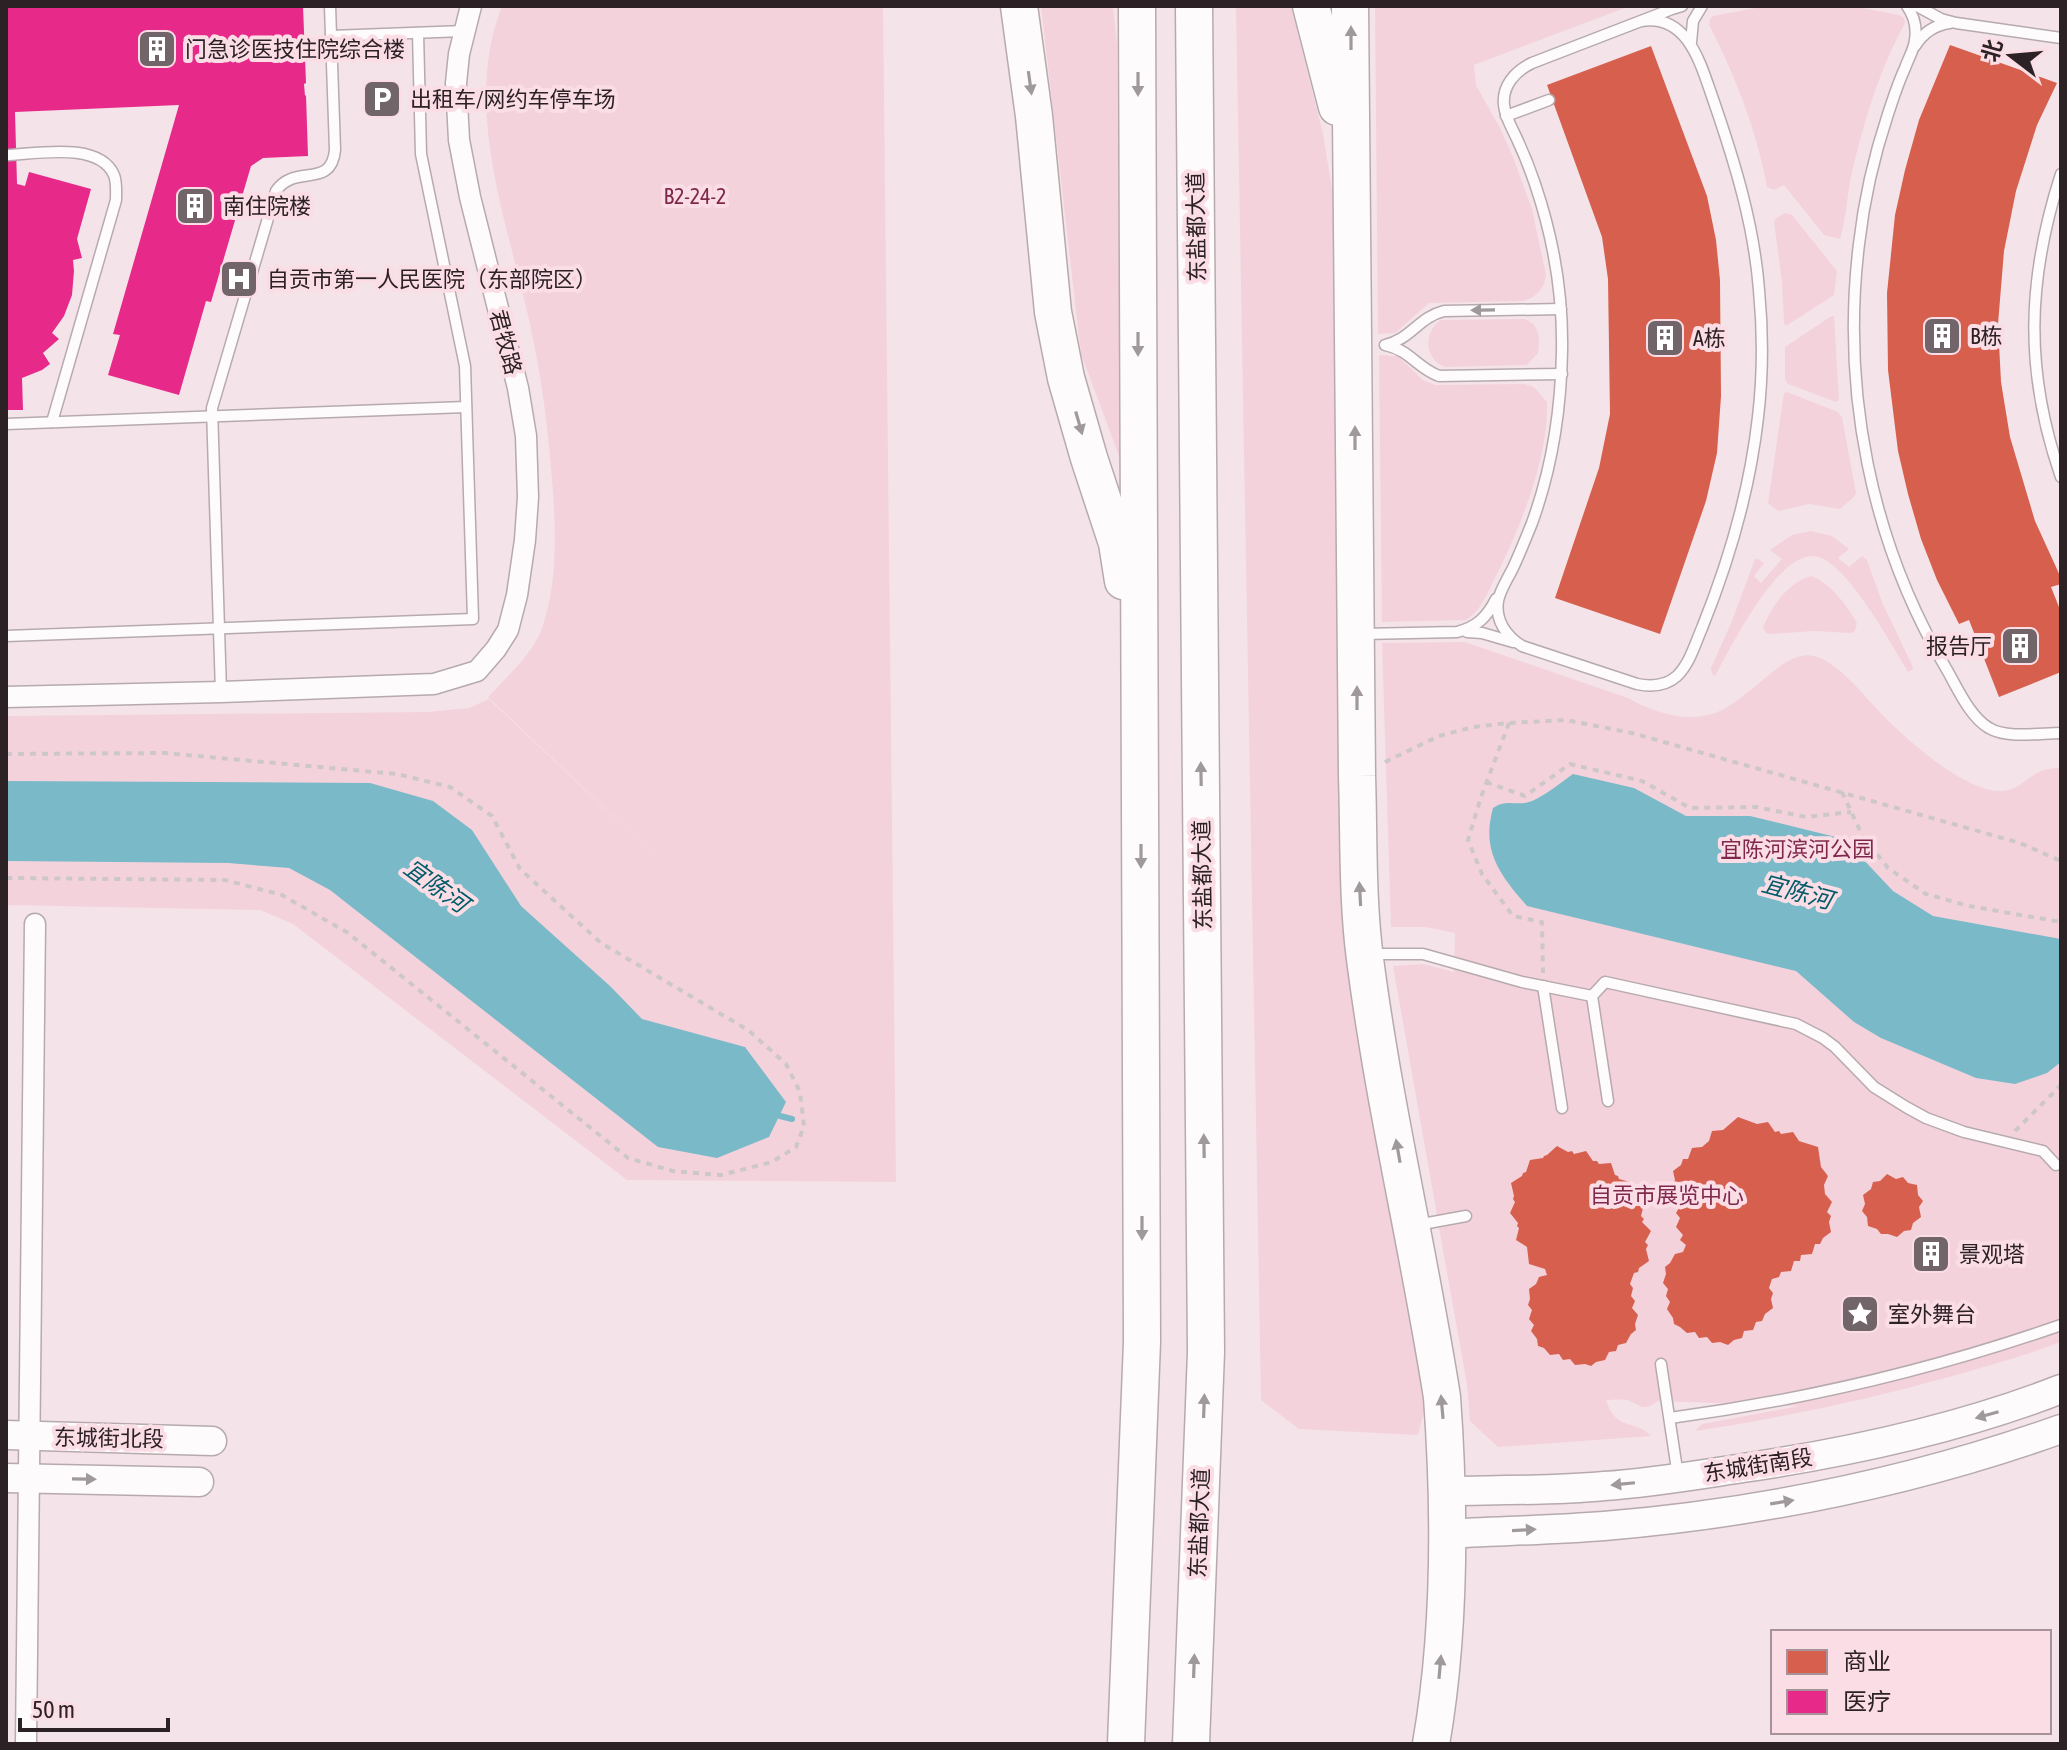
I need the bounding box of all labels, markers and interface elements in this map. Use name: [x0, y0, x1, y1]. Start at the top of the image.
north arrow: [1971, 16, 2051, 96]
one-way arrow: [1345, 25, 1357, 50]
building icon: 门急诊医技住院综合楼: [136, 28, 178, 70]
place label: 门急诊医技住院综合楼: [185, 36, 405, 62]
text: 北: [1976, 36, 2007, 65]
one-way arrow: [1024, 71, 1037, 96]
one-way arrow: [1131, 72, 1144, 97]
parking icon: 出租车/网约车停车场: [361, 78, 403, 120]
place label: 出租车/网约车停车场: [410, 86, 615, 112]
street label: 东盐都大道: [1182, 172, 1210, 282]
park label: B2-24-2: [664, 183, 726, 209]
building icon: 南住院楼: [174, 185, 216, 227]
place label: 南住院楼: [223, 193, 311, 219]
hospital icon: 自贡市第一人民医院（东部院区）: [218, 258, 260, 300]
place label: 自贡市第一人民医院（东部院区）: [267, 266, 597, 292]
one-way arrow: [1470, 304, 1495, 317]
street label: 君牧路: [485, 307, 527, 377]
building icon: B栋: [1921, 315, 1963, 357]
building icon: A栋: [1644, 317, 1686, 359]
place label: B栋: [1970, 323, 2002, 349]
place label: A栋: [1693, 325, 1726, 351]
one-way arrow: [1132, 332, 1145, 357]
one-way arrow: [1073, 412, 1086, 436]
one-way arrow: [1349, 425, 1361, 450]
building icon: 报告厅: [1999, 625, 2041, 667]
place label: 报告厅: [1926, 633, 1992, 659]
one-way arrow: [1351, 685, 1363, 710]
one-way arrow: [1195, 761, 1207, 786]
street label: 东盐都大道: [1188, 820, 1216, 930]
park label: 宜陈河滨河公园: [1720, 836, 1874, 862]
one-way arrow: [1135, 844, 1147, 869]
water label: 宜陈河: [399, 854, 477, 920]
water label: 宜陈河: [1759, 869, 1839, 915]
one-way arrow: [1354, 881, 1367, 906]
one-way arrow: [1198, 1133, 1211, 1158]
one-way arrow: [1391, 1138, 1403, 1163]
park label: 自贡市展览中心: [1590, 1182, 1744, 1208]
one-way arrow: [1136, 1216, 1148, 1241]
building icon: 景观塔: [1910, 1233, 1952, 1275]
place label: 景观塔: [1959, 1241, 2025, 1267]
place icon: 室外舞台: [1839, 1293, 1881, 1335]
place label: 室外舞台: [1888, 1301, 1976, 1327]
one-way arrow: [1198, 1393, 1211, 1418]
one-way arrow: [1436, 1394, 1449, 1419]
one-way arrow: [1975, 1409, 1999, 1422]
street label: 东城街北段: [54, 1424, 164, 1452]
street label: 东城街南段: [1702, 1444, 1814, 1486]
street label: 东盐都大道: [1184, 1468, 1214, 1578]
one-way arrow: [72, 1472, 97, 1485]
one-way arrow: [1610, 1478, 1635, 1491]
one-way arrow: [1770, 1495, 1795, 1507]
one-way arrow: [1512, 1523, 1537, 1536]
legend: [1771, 1630, 2051, 1734]
text: 商业: [1843, 1648, 1891, 1675]
one-way arrow: [1187, 1653, 1200, 1678]
one-way arrow: [1434, 1654, 1447, 1679]
scale bar: [20, 1682, 168, 1732]
text: 医疗: [1843, 1688, 1891, 1715]
text: 50 m: [32, 1696, 75, 1723]

